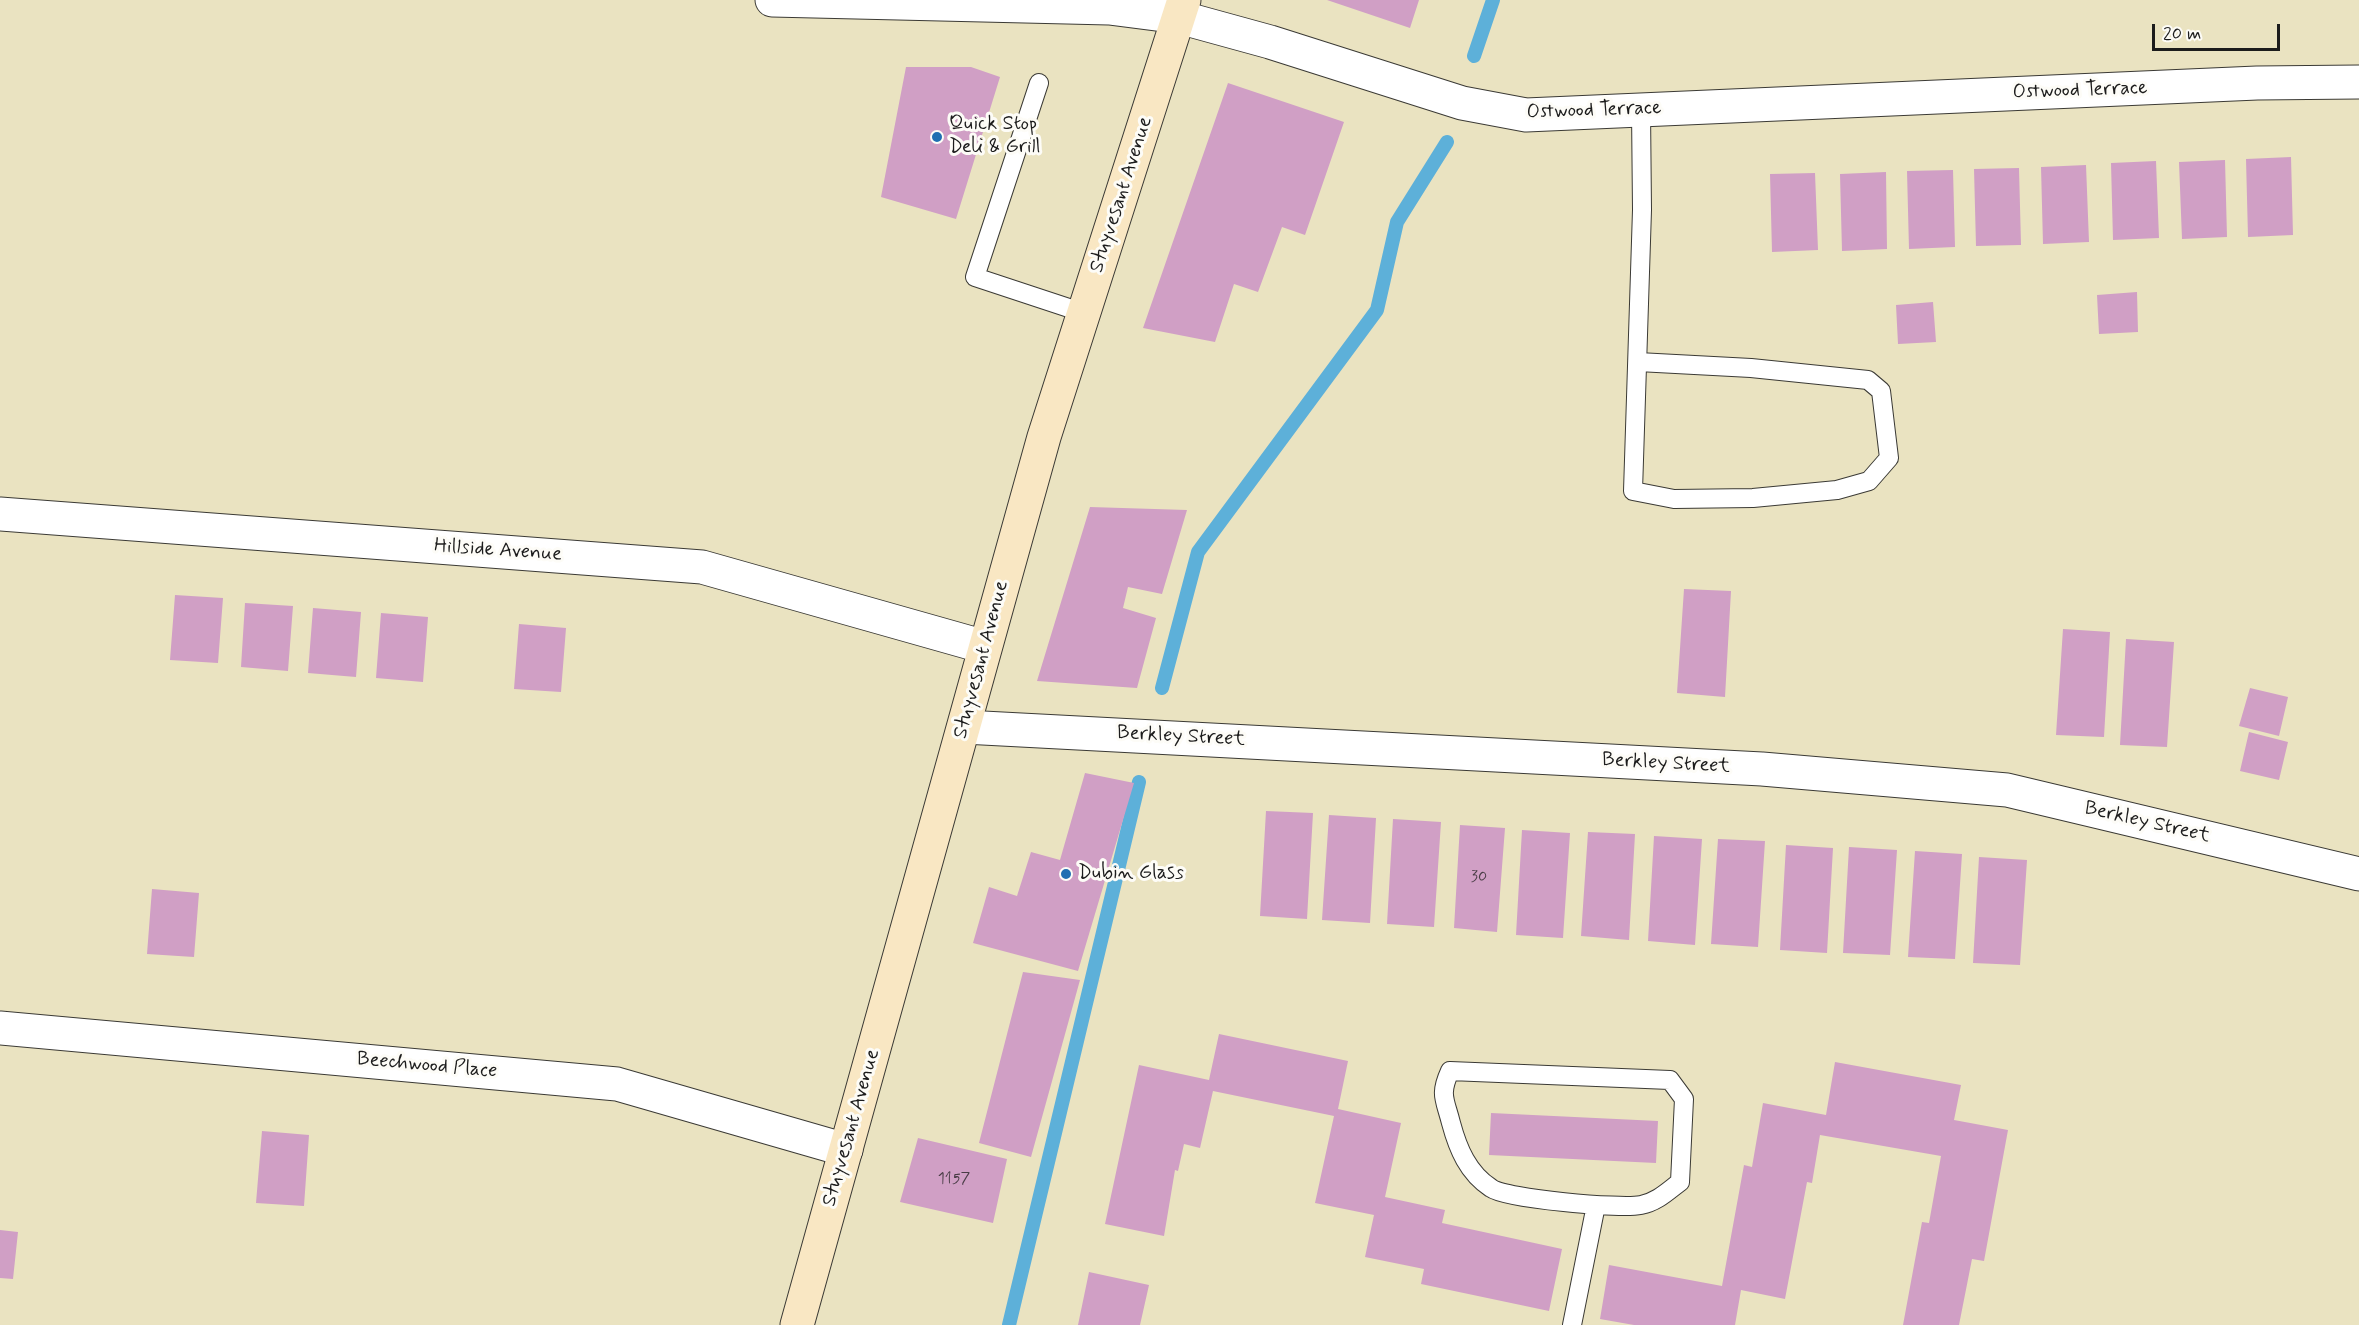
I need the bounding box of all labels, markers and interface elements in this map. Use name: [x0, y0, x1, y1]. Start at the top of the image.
scale bar: [2155, 12, 2282, 50]
text: 20 m: [2163, 22, 2201, 46]
street label: Ostwood Terrace: [2012, 77, 2148, 105]
street label: Ostwood Terrace: [1526, 97, 1662, 125]
place label: Quick Stop Deli & Grill: [949, 113, 1041, 160]
street label: Stuyvesant Avenue: [1085, 114, 1159, 276]
marker: Quick Stop Deli & Grill: [930, 130, 944, 144]
street label: Hillside Avenue: [433, 535, 563, 567]
street label: Stuyvesant Avenue: [949, 578, 1015, 742]
street label: Berkley Street: [1116, 722, 1246, 752]
street label: Berkley Street: [1601, 749, 1731, 779]
street label: Berkley Street: [2082, 797, 2212, 849]
place label: Dubin Glass: [1078, 862, 1184, 886]
marker: Dubin Glass: [1059, 867, 1073, 881]
house number: 30: [1471, 868, 1487, 888]
street label: Stuyvesant Avenue: [818, 1047, 886, 1209]
street label: Beechwood Place: [356, 1048, 498, 1084]
house number: 1157: [938, 1170, 970, 1190]

